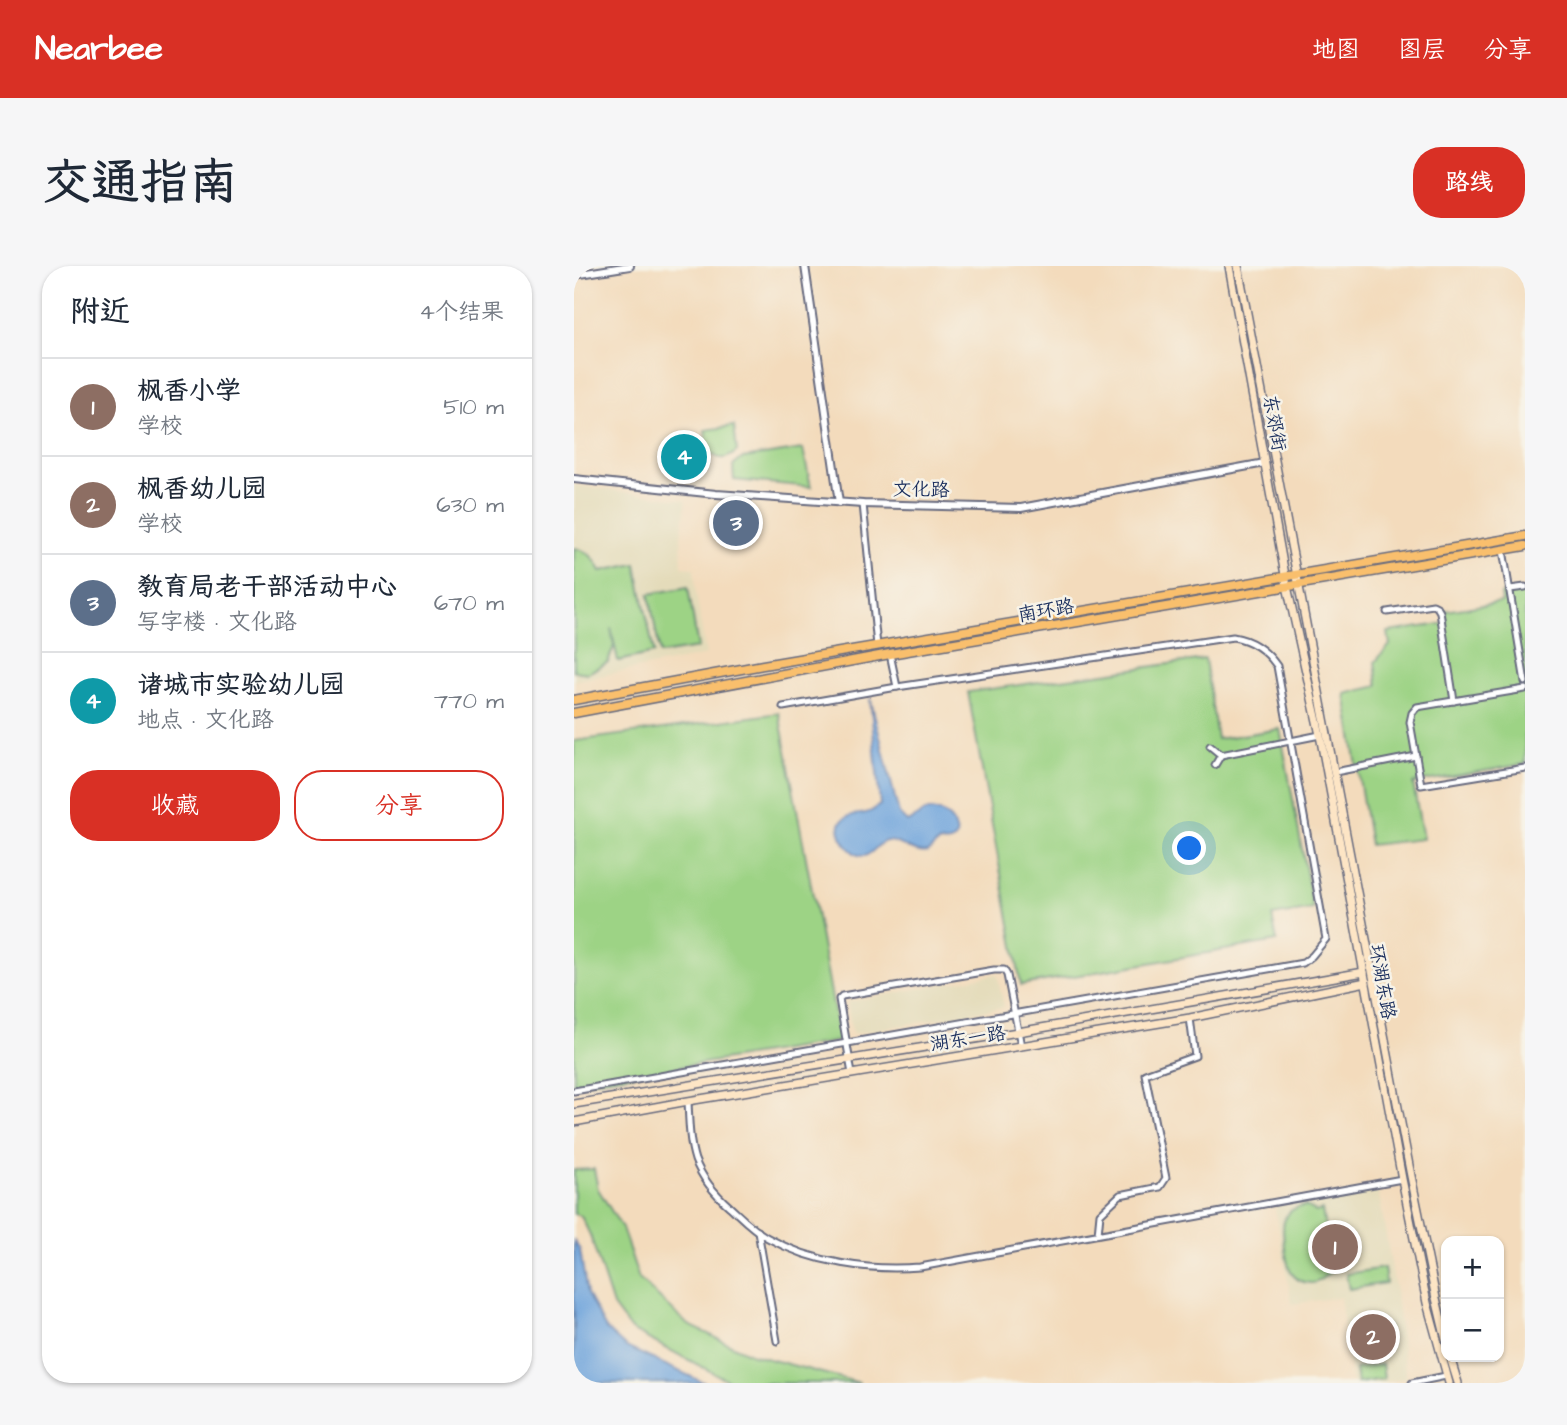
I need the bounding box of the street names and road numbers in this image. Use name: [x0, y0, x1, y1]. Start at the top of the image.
street label: 东郊街: [1256, 393, 1292, 453]
street label: 文化路: [892, 476, 950, 504]
street label: 南环路: [1016, 593, 1076, 629]
street label: 环湖东路: [1362, 942, 1402, 1022]
street label: 湖东一路: [928, 1020, 1008, 1058]

